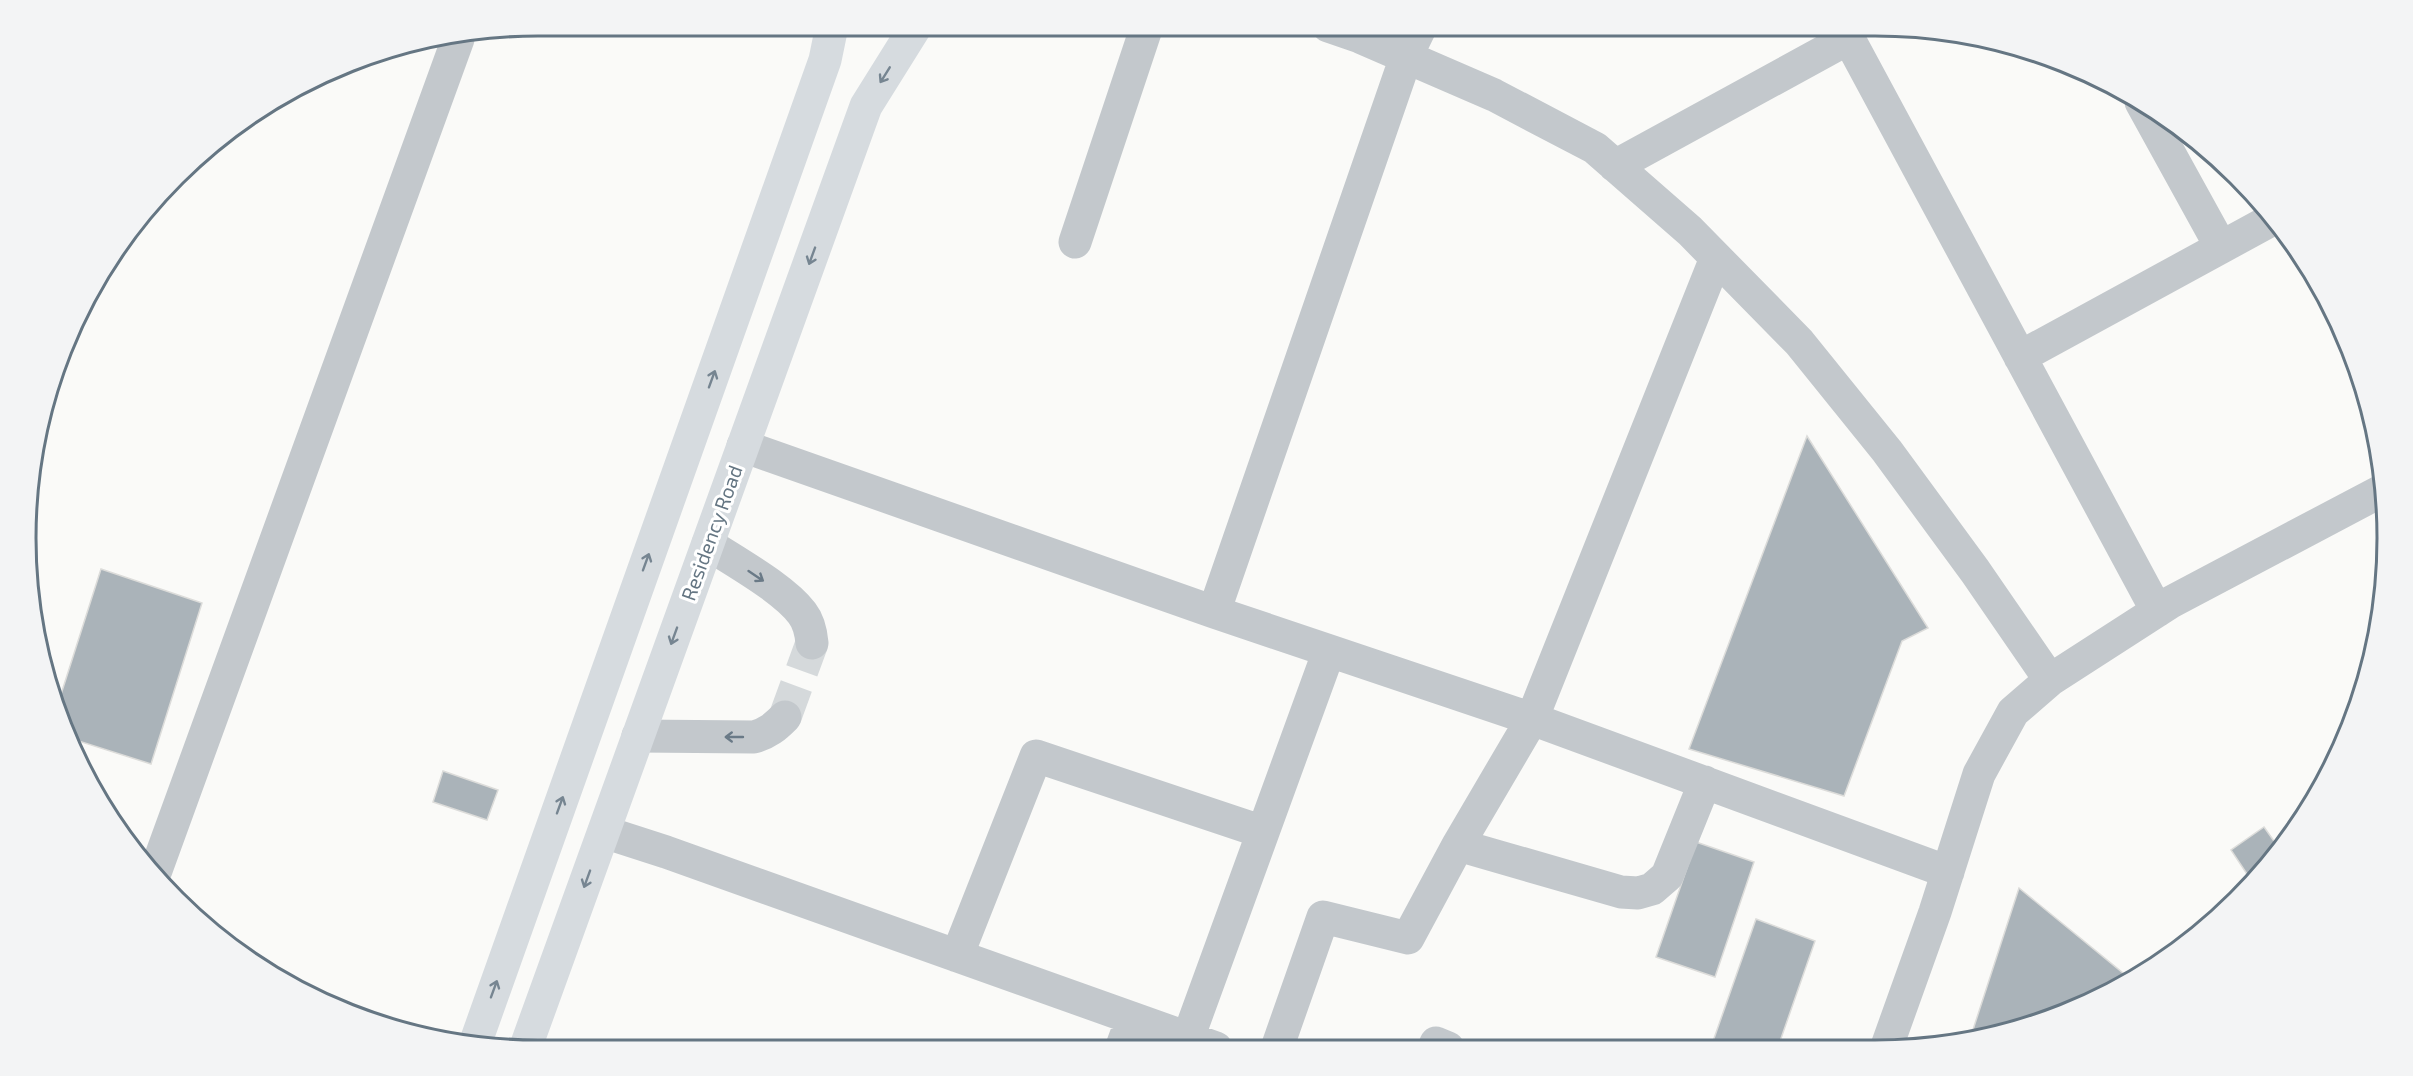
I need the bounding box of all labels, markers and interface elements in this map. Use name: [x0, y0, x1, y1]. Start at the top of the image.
one-way arrow: [879, 66, 891, 83]
one-way arrow: [806, 246, 817, 264]
one-way arrow: [707, 370, 718, 389]
street label: Residency Road: [675, 462, 747, 604]
one-way arrow: [642, 554, 653, 572]
one-way arrow: [748, 570, 765, 583]
one-way arrow: [668, 626, 679, 645]
one-way arrow: [724, 731, 744, 742]
one-way arrow: [555, 797, 566, 815]
one-way arrow: [580, 869, 591, 888]
one-way arrow: [490, 980, 501, 999]

